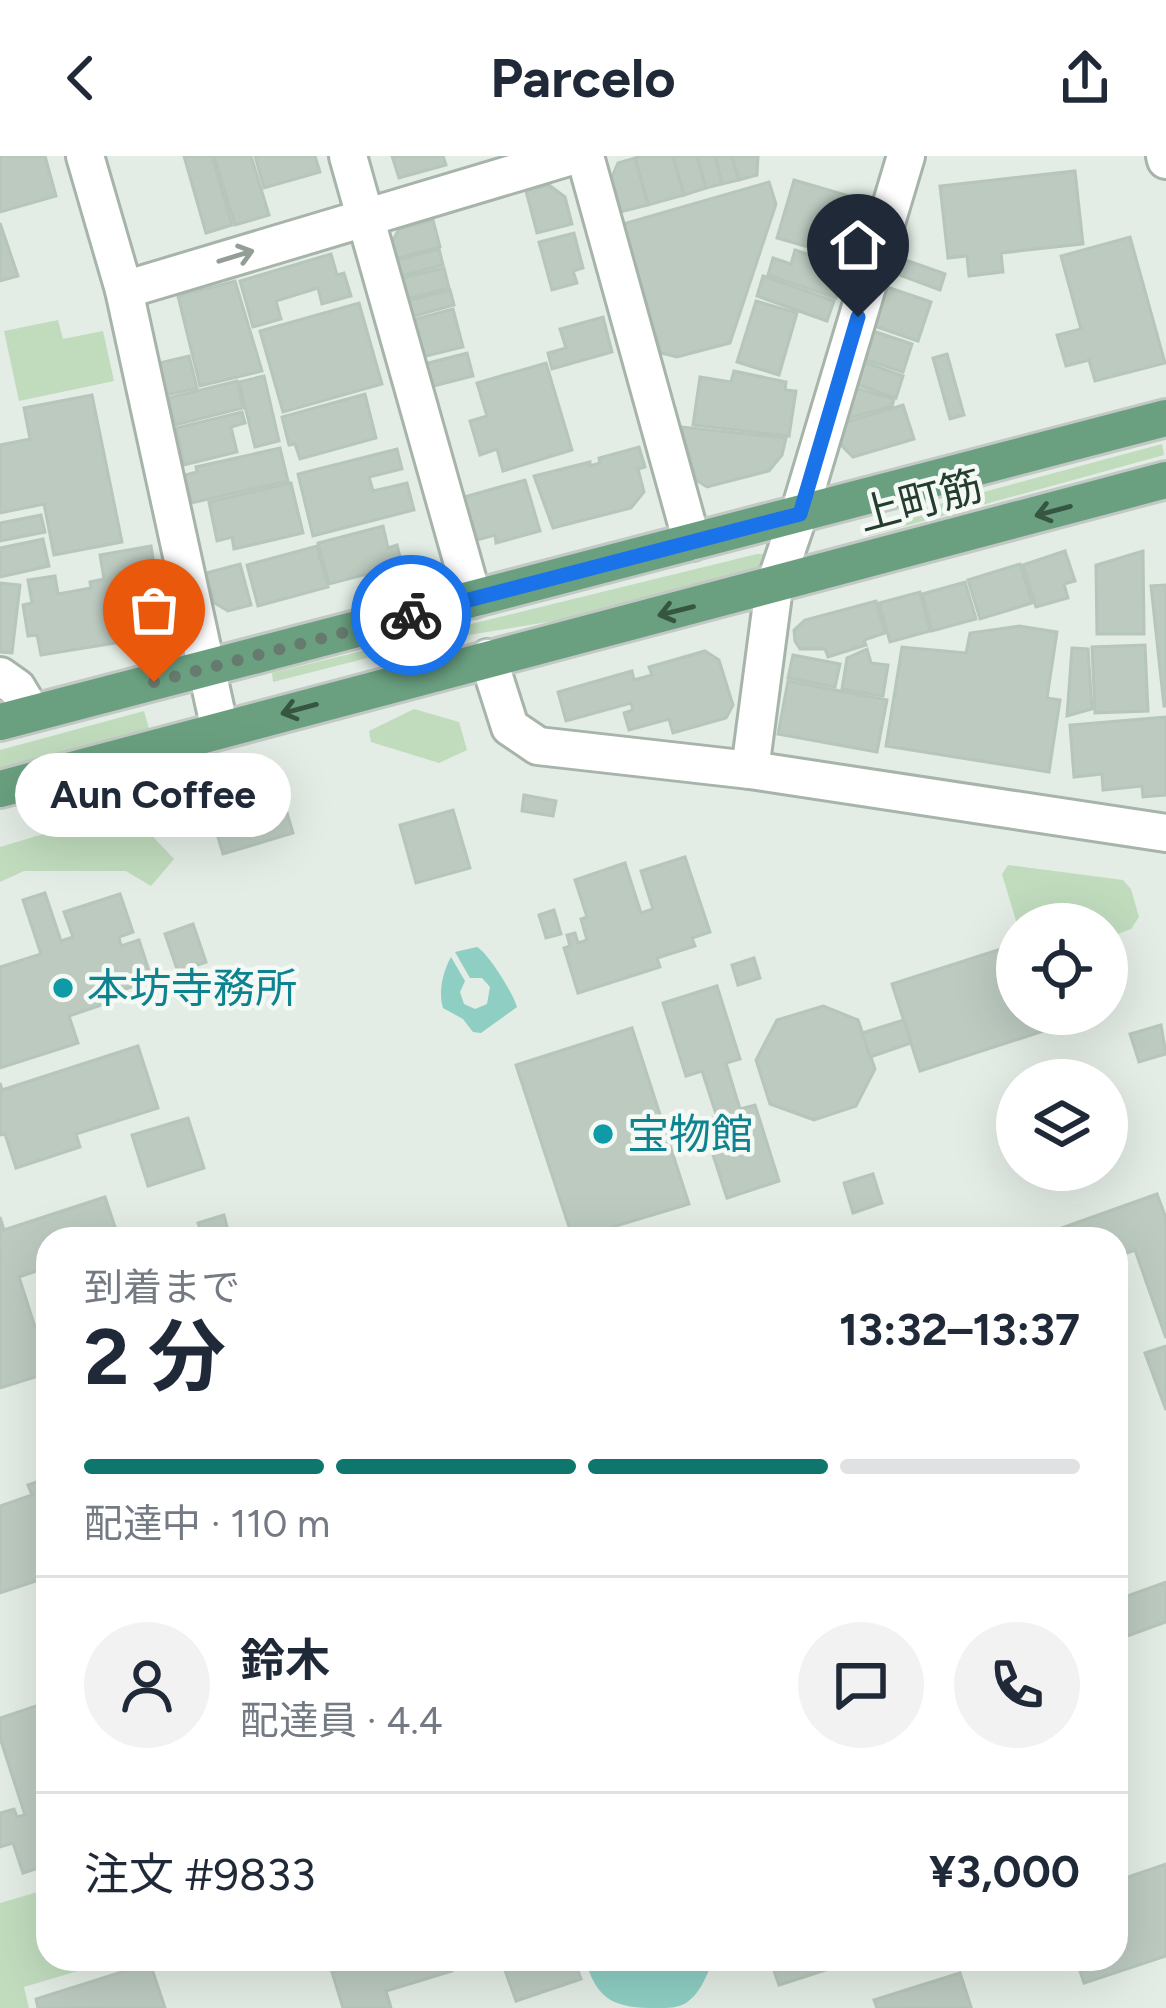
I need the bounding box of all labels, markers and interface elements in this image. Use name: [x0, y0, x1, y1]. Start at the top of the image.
icon: back: [48, 45, 114, 111]
icon: share: [1052, 45, 1118, 111]
text: Parcelo: [490, 46, 676, 111]
pin: [807, 194, 909, 317]
icon: home: [825, 212, 891, 278]
one-way arrow: [216, 244, 254, 266]
street label: 上町筋: [853, 460, 988, 541]
one-way arrow: [1035, 501, 1073, 523]
courier: [351, 555, 471, 675]
pin: [103, 559, 205, 682]
icon: bag: [121, 577, 187, 643]
icon: bike: [378, 582, 444, 648]
one-way arrow: [658, 601, 696, 623]
one-way arrow: [281, 700, 319, 722]
callout: Aun Coffee: [16, 754, 292, 838]
text: Aun Coffee: [50, 771, 256, 818]
map controls: [996, 903, 1128, 1191]
button: locate: [996, 903, 1128, 1035]
place label: 本坊寺務所: [87, 963, 297, 1014]
marker: 本坊寺務所: [50, 975, 76, 1001]
button: layers: [996, 1059, 1128, 1191]
place label: 宝物館: [627, 1109, 753, 1160]
marker: 宝物館: [590, 1121, 616, 1147]
text: 到着まで: [84, 1264, 240, 1311]
text: 13:32–13:37: [839, 1302, 1080, 1356]
text: 2 分: [84, 1310, 226, 1404]
text: 配達中 · 110 m: [84, 1500, 330, 1547]
button: person: [84, 1622, 210, 1748]
button: chat: [798, 1622, 924, 1748]
button: phone: [954, 1622, 1080, 1748]
text: 鈴木: [240, 1633, 330, 1687]
text: 配達員 · 4.4: [240, 1697, 443, 1744]
text: ¥3,000: [929, 1844, 1080, 1898]
text: 注文 #9833: [84, 1847, 315, 1901]

